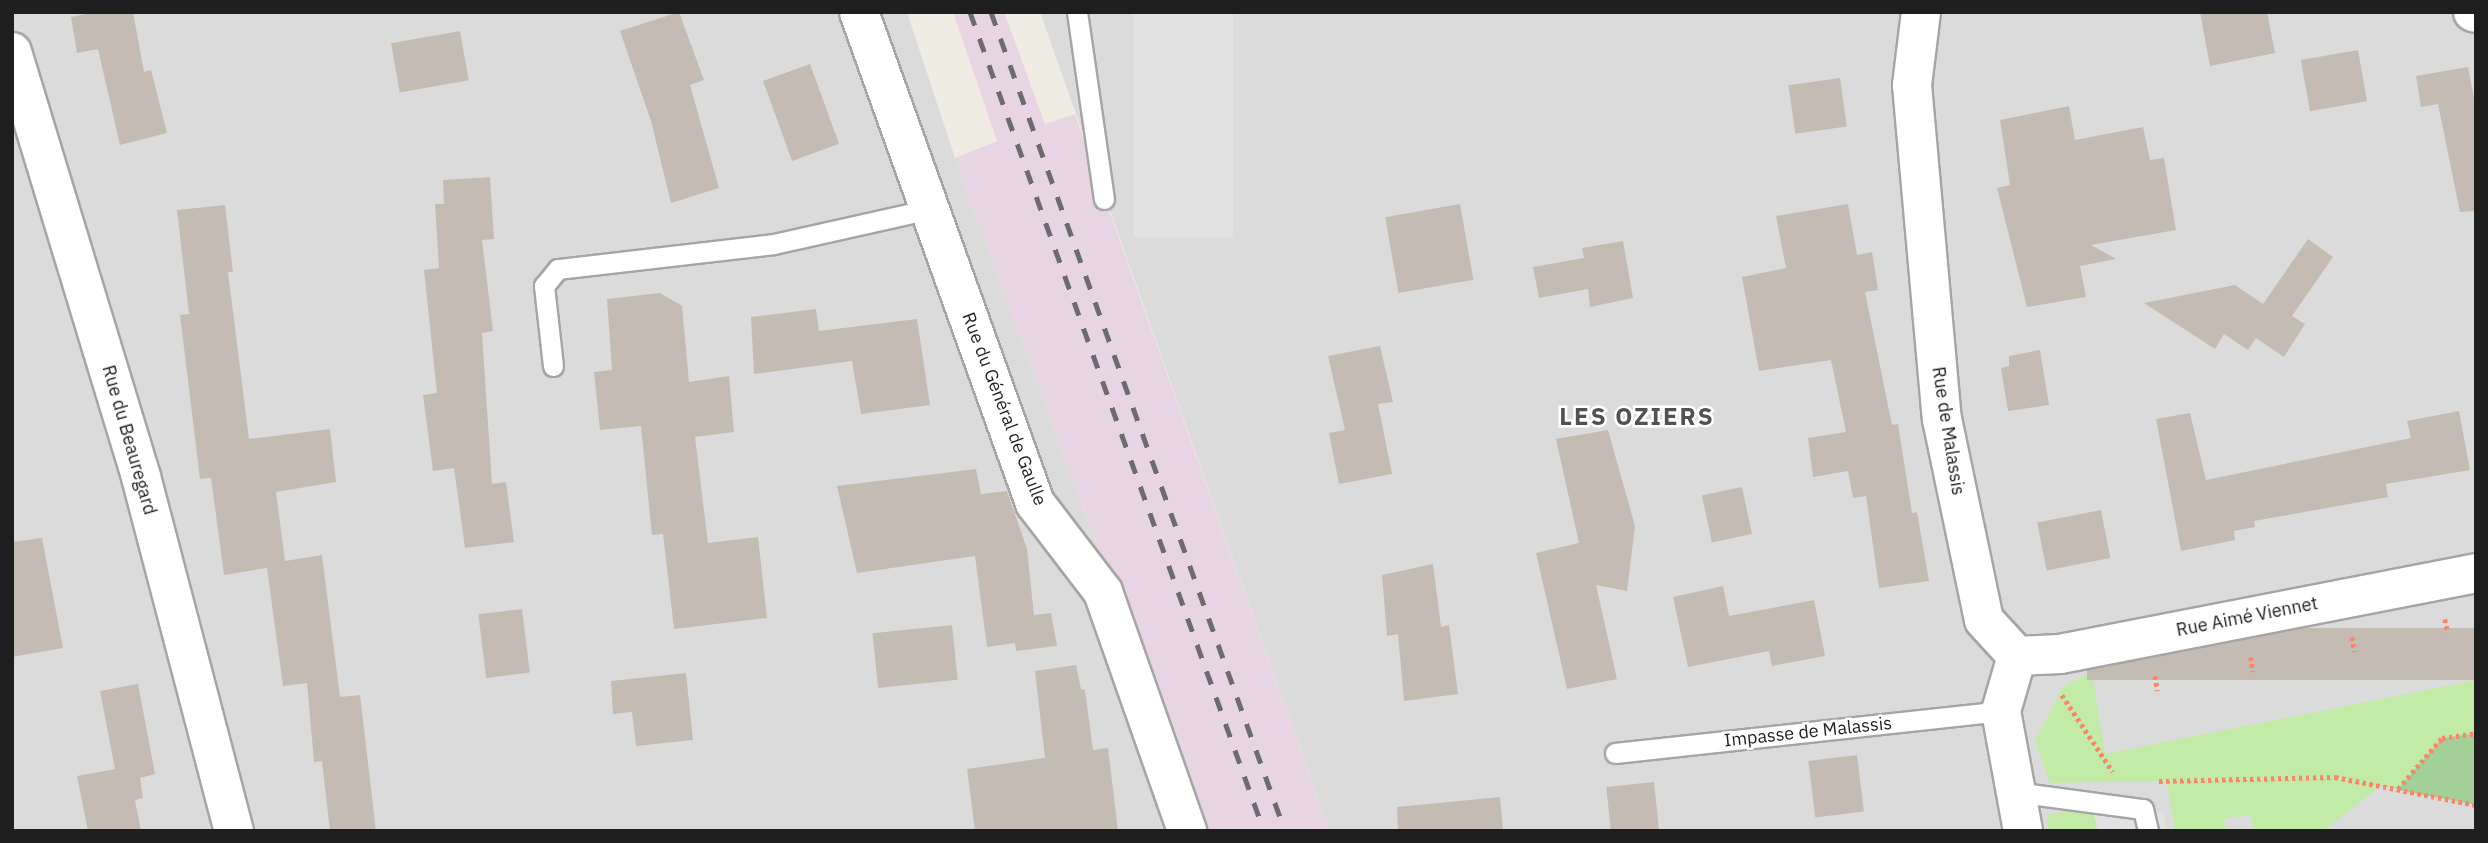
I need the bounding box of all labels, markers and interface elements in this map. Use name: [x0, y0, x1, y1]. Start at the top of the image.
street label: Rue du Général de Gaulle: [957, 309, 1051, 509]
street label: Rue du Beauregard: [97, 363, 161, 517]
street label: Rue de Malassis: [1927, 365, 1969, 497]
district label: LES OZIERS: [1561, 403, 1713, 431]
street label: Rue Aimé Viennet: [2174, 593, 2320, 641]
street label: Impasse de Malassis: [1723, 712, 1893, 752]

